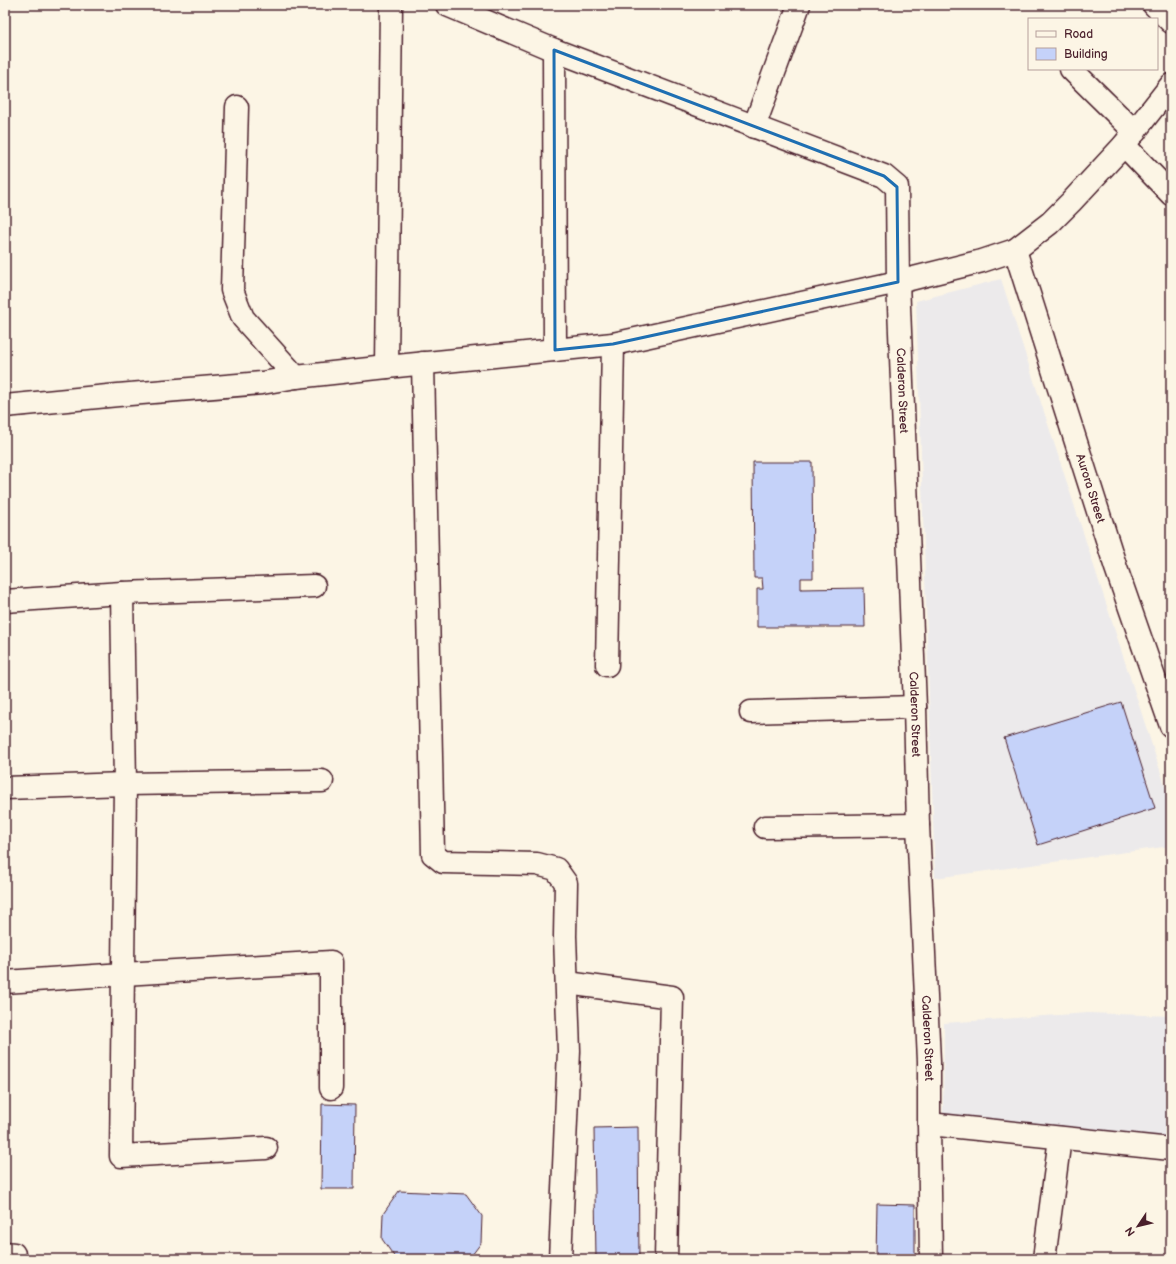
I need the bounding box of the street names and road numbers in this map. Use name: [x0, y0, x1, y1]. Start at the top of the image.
street label: Calderon Street: [893, 347, 911, 434]
street label: Aurora Street: [1072, 452, 1108, 525]
street label: Calderon Street: [906, 671, 923, 758]
street label: Calderon Street: [918, 995, 936, 1081]

